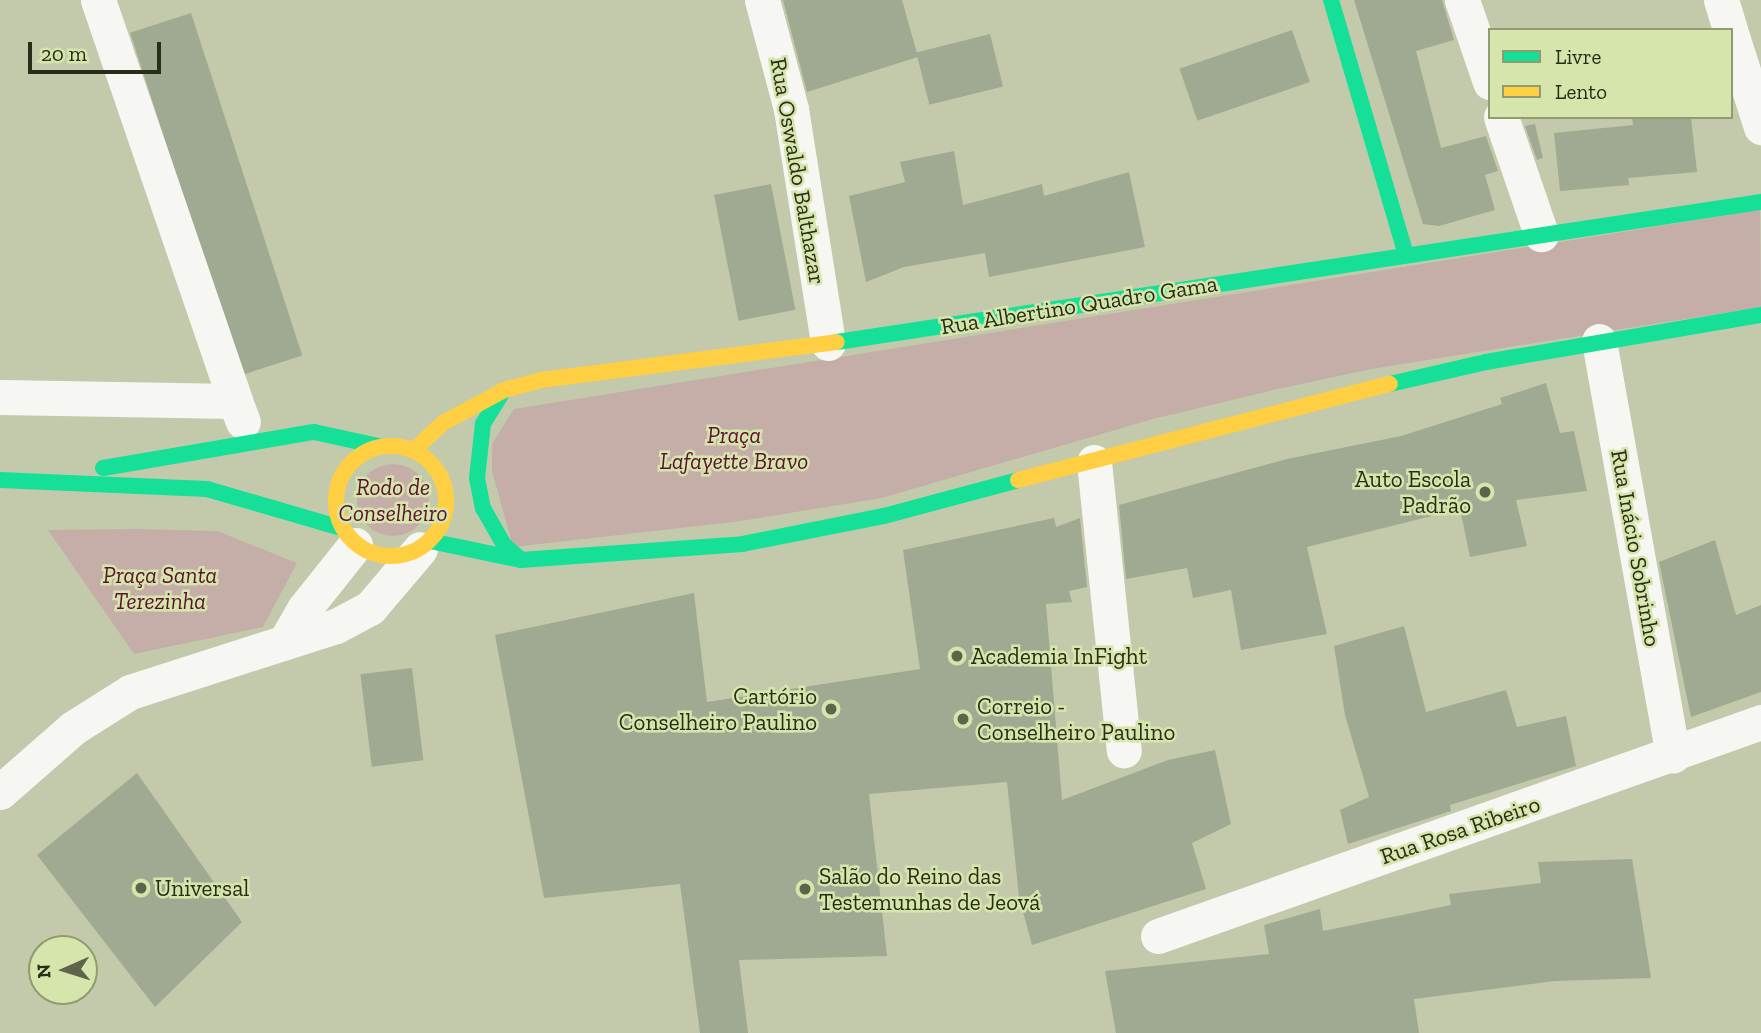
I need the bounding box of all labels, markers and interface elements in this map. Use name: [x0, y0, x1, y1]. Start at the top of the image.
scale bar: [32, 28, 164, 72]
legend: [1488, 28, 1733, 119]
text: 20 m: [41, 41, 87, 66]
text: Livre: [1555, 44, 1601, 69]
street label: Rua Oswaldo Balthazar: [764, 55, 832, 287]
text: Lento: [1555, 79, 1607, 104]
street label: Rua Albertino Quadro Gama: [938, 269, 1220, 341]
park label: Praça Lafayette Bravo: [660, 421, 808, 475]
street label: Rua Inácio Sobrinho: [1605, 447, 1667, 649]
place label: Auto Escola Padrão: [1355, 465, 1471, 519]
park label: Rodo de Conselheiro: [338, 473, 448, 527]
marker: Auto Escola Padrão: [1477, 484, 1493, 500]
park label: Praça Santa Terezinha: [103, 561, 217, 615]
place label: Academia InFight: [971, 642, 1147, 670]
marker: Academia InFight: [949, 648, 965, 664]
place label: Cartório Conselheiro Paulino: [619, 682, 817, 736]
place label: Correio - Conselheiro Paulino: [977, 692, 1175, 746]
marker: Cartório Conselheiro Paulino: [823, 701, 839, 717]
marker: Correio - Conselheiro Paulino: [955, 711, 971, 727]
street label: Rua Rosa Ribeiro: [1376, 790, 1544, 870]
place label: Salão do Reino das Testemunhas de Jeová: [819, 862, 1041, 916]
place label: Universal: [155, 874, 249, 902]
marker: Universal: [133, 880, 149, 896]
marker: Salão do Reino das Testemunhas de Jeová: [797, 881, 813, 897]
north arrow: [28, 935, 98, 1005]
text: N: [32, 963, 55, 979]

